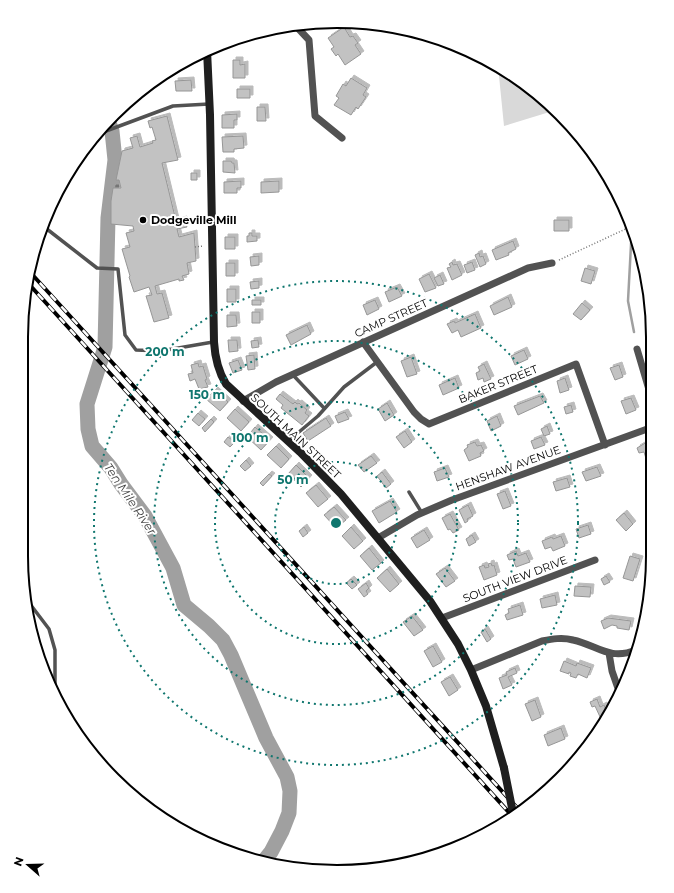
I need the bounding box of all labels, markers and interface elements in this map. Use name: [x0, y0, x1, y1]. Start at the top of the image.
place label: Dodgeville Mill: [151, 213, 236, 227]
marker: Dodgeville Mill: [138, 215, 148, 225]
street label: CAMP STREET: [352, 295, 430, 340]
text: 200 m: [145, 344, 185, 359]
street label: BAKER STREET: [456, 362, 540, 406]
text: 150 m: [189, 387, 225, 402]
street label: SOUTH MAIN STREET: [248, 391, 344, 482]
text: 100 m: [232, 430, 268, 445]
street label: HENSHAW AVENUE: [453, 442, 563, 494]
water label: Ten Mile River: [101, 460, 160, 538]
text: 50 m: [277, 472, 309, 487]
centre of rings: [329, 516, 343, 530]
street label: SOUTH VIEW DRIVE: [461, 553, 569, 605]
north arrow: [8, 845, 48, 885]
text: N: [11, 855, 27, 868]

